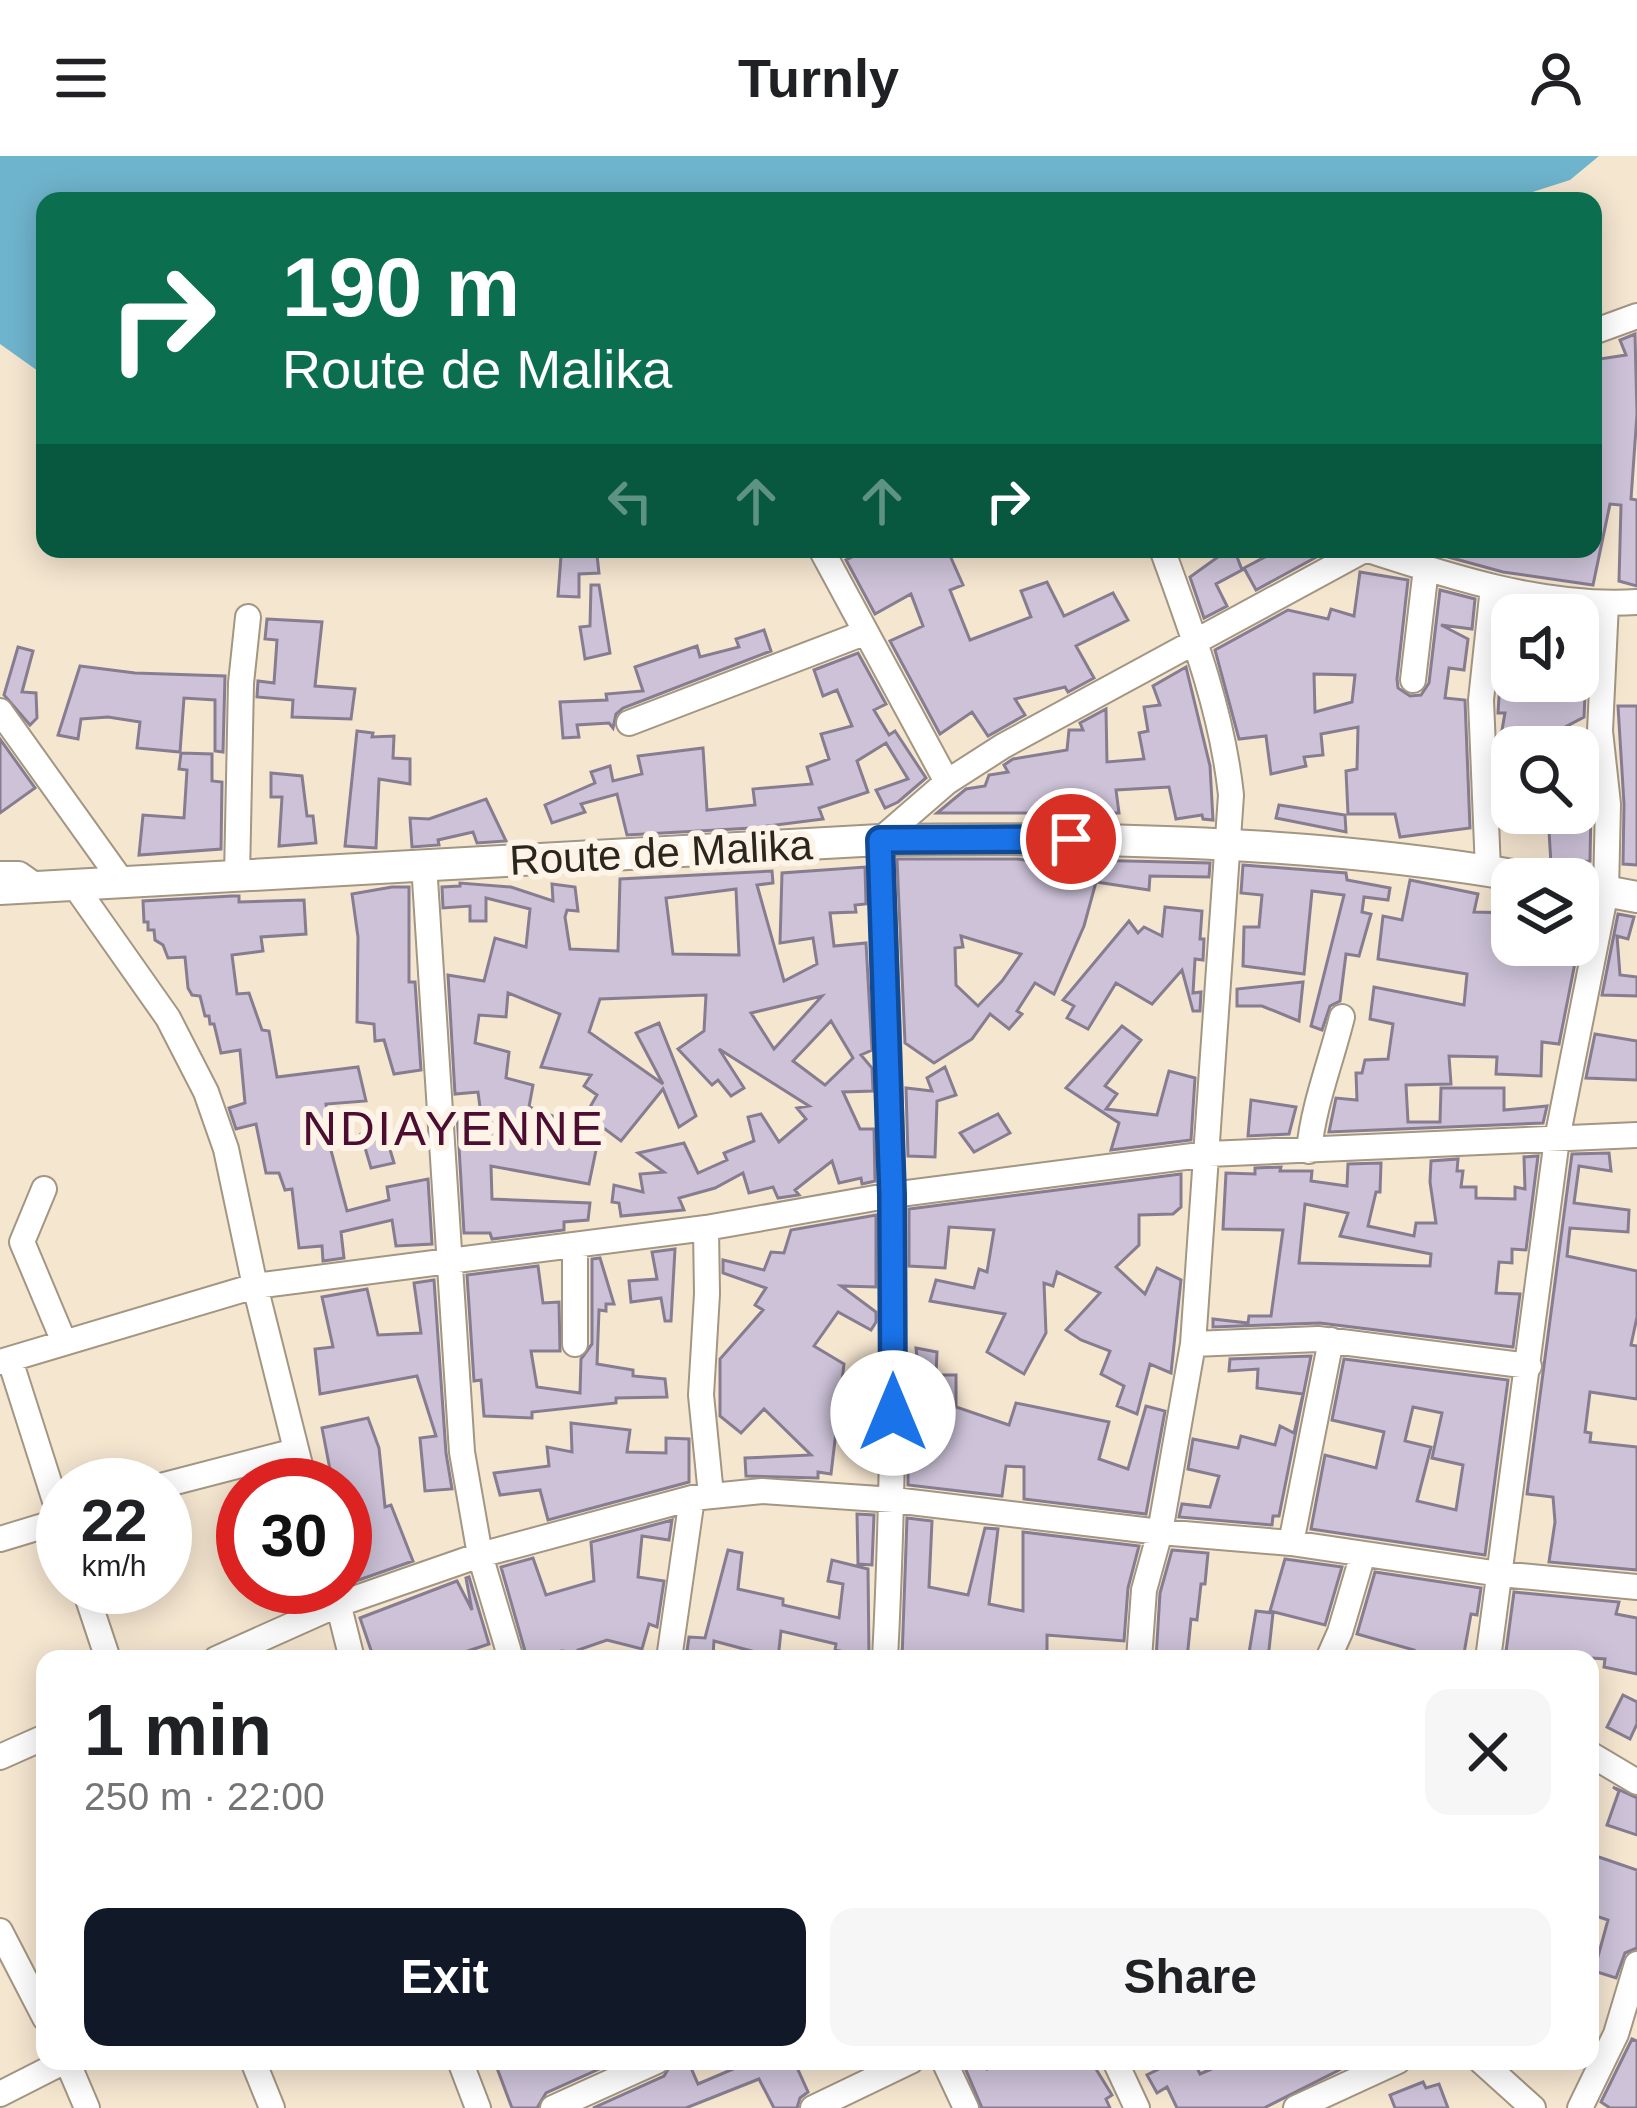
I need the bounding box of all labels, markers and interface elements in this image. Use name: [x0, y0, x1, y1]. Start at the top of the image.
icon: menu: [48, 45, 114, 111]
icon: person: [1523, 45, 1589, 111]
text: Turnly: [738, 48, 899, 108]
icon: right: [84, 240, 240, 396]
text: 190 m: [282, 240, 520, 334]
text: Route de Malika: [282, 339, 672, 399]
icon: left: [597, 468, 663, 534]
icon: ahead: [723, 468, 789, 534]
icon: ahead: [849, 468, 915, 534]
icon: right: [975, 468, 1041, 534]
map controls: [1491, 594, 1599, 966]
button: sound: [1491, 594, 1599, 702]
button: search: [1491, 726, 1599, 834]
pin: [1020, 788, 1122, 890]
icon: arrive: [1038, 806, 1104, 872]
street label: Route de Malika: [508, 821, 814, 884]
button: layers: [1491, 858, 1599, 966]
district label: NDIAYENNE: [302, 1102, 606, 1155]
position arrow: [830, 1350, 956, 1476]
speed limit sign: 30: [216, 1458, 372, 1614]
text: 22: [81, 1487, 147, 1554]
text: km/h: [81, 1549, 147, 1582]
button: close: [1425, 1689, 1551, 1815]
text: 1 min: [84, 1690, 272, 1770]
text: 250 m · 22:00: [84, 1775, 325, 1818]
button: Exit: [84, 1908, 806, 2046]
button: Share: [830, 1908, 1551, 2046]

